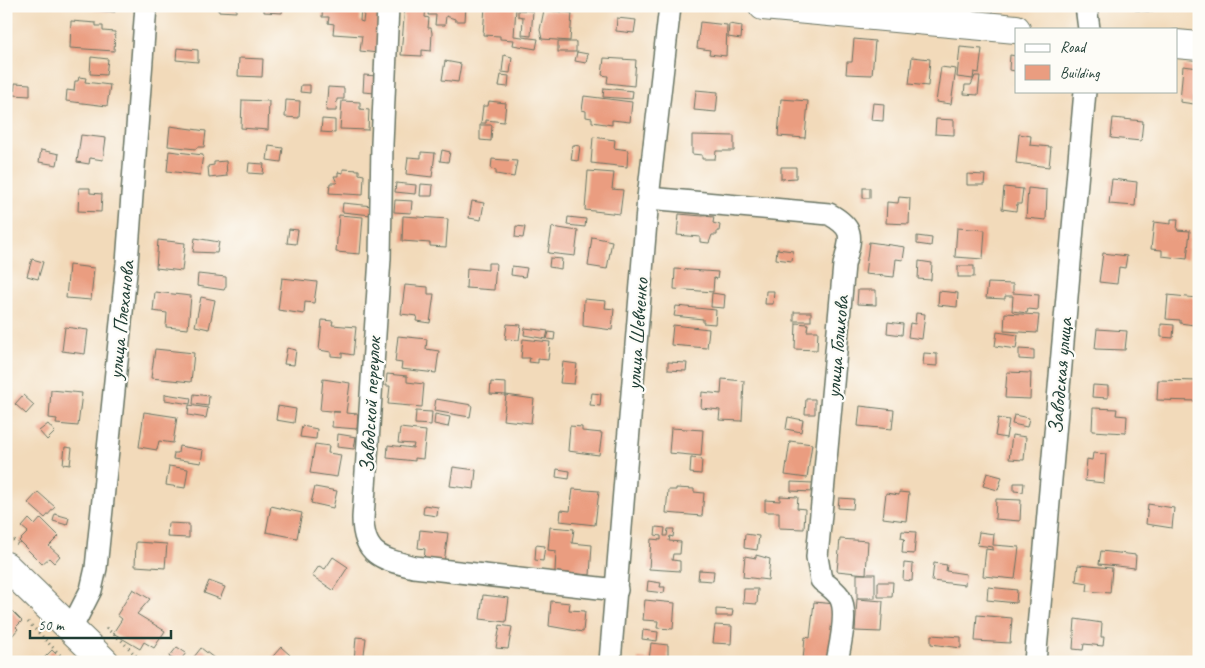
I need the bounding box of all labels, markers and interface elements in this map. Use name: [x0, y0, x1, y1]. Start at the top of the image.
legend: [1015, 28, 1178, 92]
text: Road: [1060, 38, 1087, 57]
text: Building: [1060, 64, 1100, 83]
street label: улица Плеханова: [102, 258, 140, 382]
street label: улица Шевченко: [620, 276, 654, 393]
street label: улица Голикова: [819, 293, 855, 401]
street label: Заводская улица: [1042, 315, 1078, 435]
street label: Заводской переулок: [353, 334, 387, 474]
scale bar: [30, 608, 171, 640]
text: 50 m: [38, 616, 65, 635]

